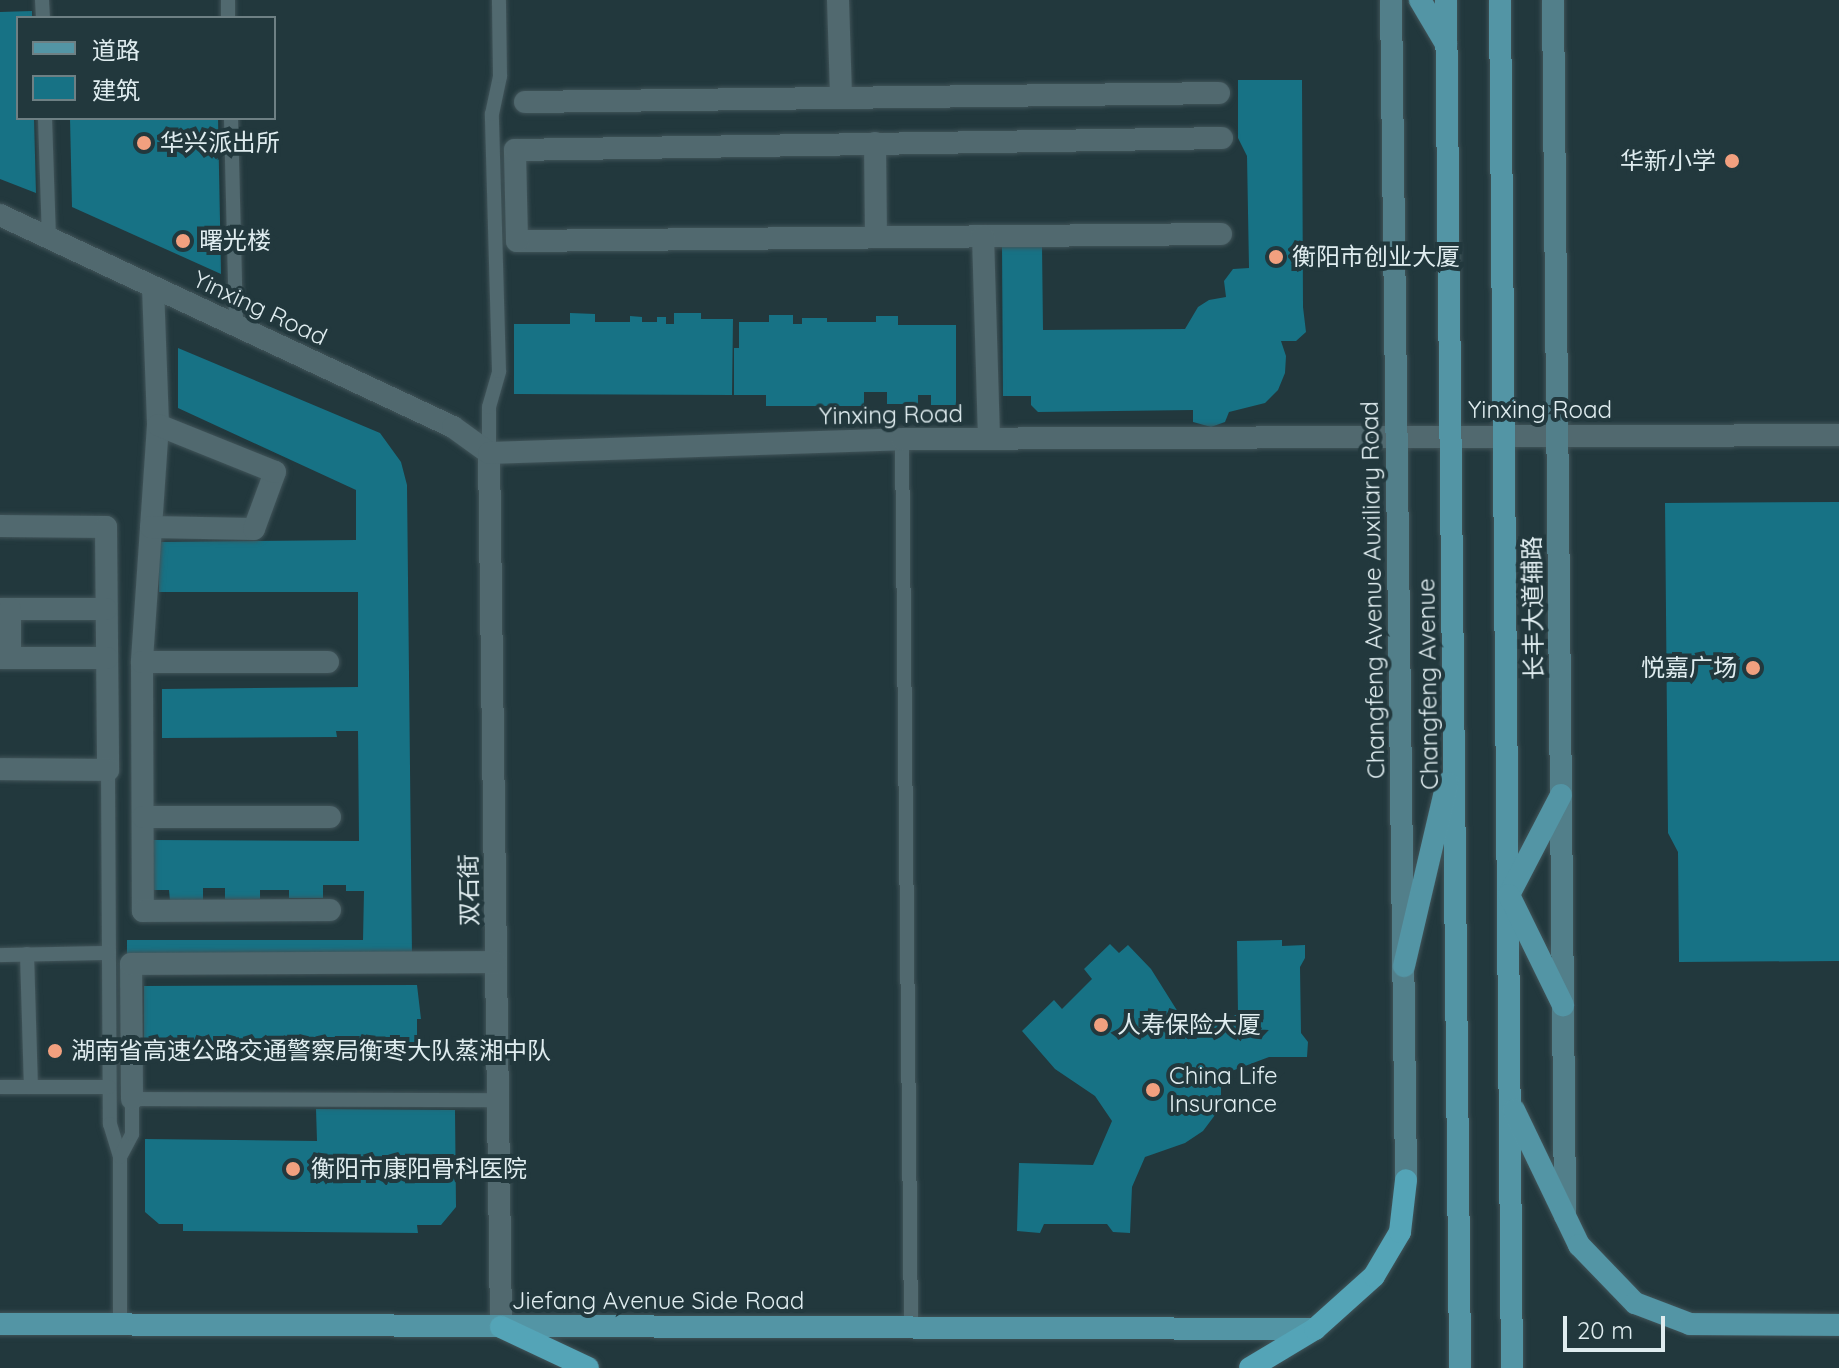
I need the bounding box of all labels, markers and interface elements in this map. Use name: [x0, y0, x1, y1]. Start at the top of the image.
legend: [16, 16, 276, 120]
text: 道路: [92, 35, 140, 65]
text: 建筑: [92, 75, 140, 105]
place label: 华兴派出所: [160, 129, 280, 157]
marker: 华兴派出所: [135, 134, 153, 152]
place label: 华新小学: [1620, 147, 1716, 175]
marker: 华新小学: [1723, 152, 1741, 170]
place label: 曙光楼: [199, 227, 271, 255]
marker: 曙光楼: [174, 232, 192, 250]
place label: 衡阳市创业大厦: [1292, 243, 1460, 271]
marker: 衡阳市创业大厦: [1267, 248, 1285, 266]
street label: Yinxing Road: [189, 264, 331, 352]
street label: Yinxing Road: [1468, 396, 1612, 424]
street label: Yinxing Road: [819, 399, 963, 431]
street label: Changfeng Avenue Auxiliary Road: [1355, 401, 1391, 779]
street label: 长丰大道辅路: [1517, 536, 1549, 680]
street label: Changfeng Avenue: [1412, 578, 1444, 790]
place label: 悦嘉广场: [1641, 654, 1737, 682]
marker: 悦嘉广场: [1744, 659, 1762, 677]
street label: 双石街: [454, 854, 484, 926]
place label: 人寿保险大厦: [1117, 1011, 1261, 1039]
marker: 人寿保险大厦: [1092, 1016, 1110, 1034]
place label: 湖南省高速公路交通警察局衡枣大队蒸湘中队: [71, 1037, 551, 1065]
marker: 湖南省高速公路交通警察局衡枣大队蒸湘中队: [46, 1042, 64, 1060]
place label: China Life Insurance: [1169, 1062, 1278, 1118]
marker: China Life Insurance: [1144, 1081, 1162, 1099]
place label: 衡阳市康阳骨科医院: [311, 1155, 527, 1183]
marker: 衡阳市康阳骨科医院: [282, 1158, 304, 1180]
street label: Jiefang Avenue Side Road: [512, 1287, 804, 1315]
scale bar: [1567, 1300, 1669, 1350]
text: 20 m: [1577, 1315, 1633, 1345]

